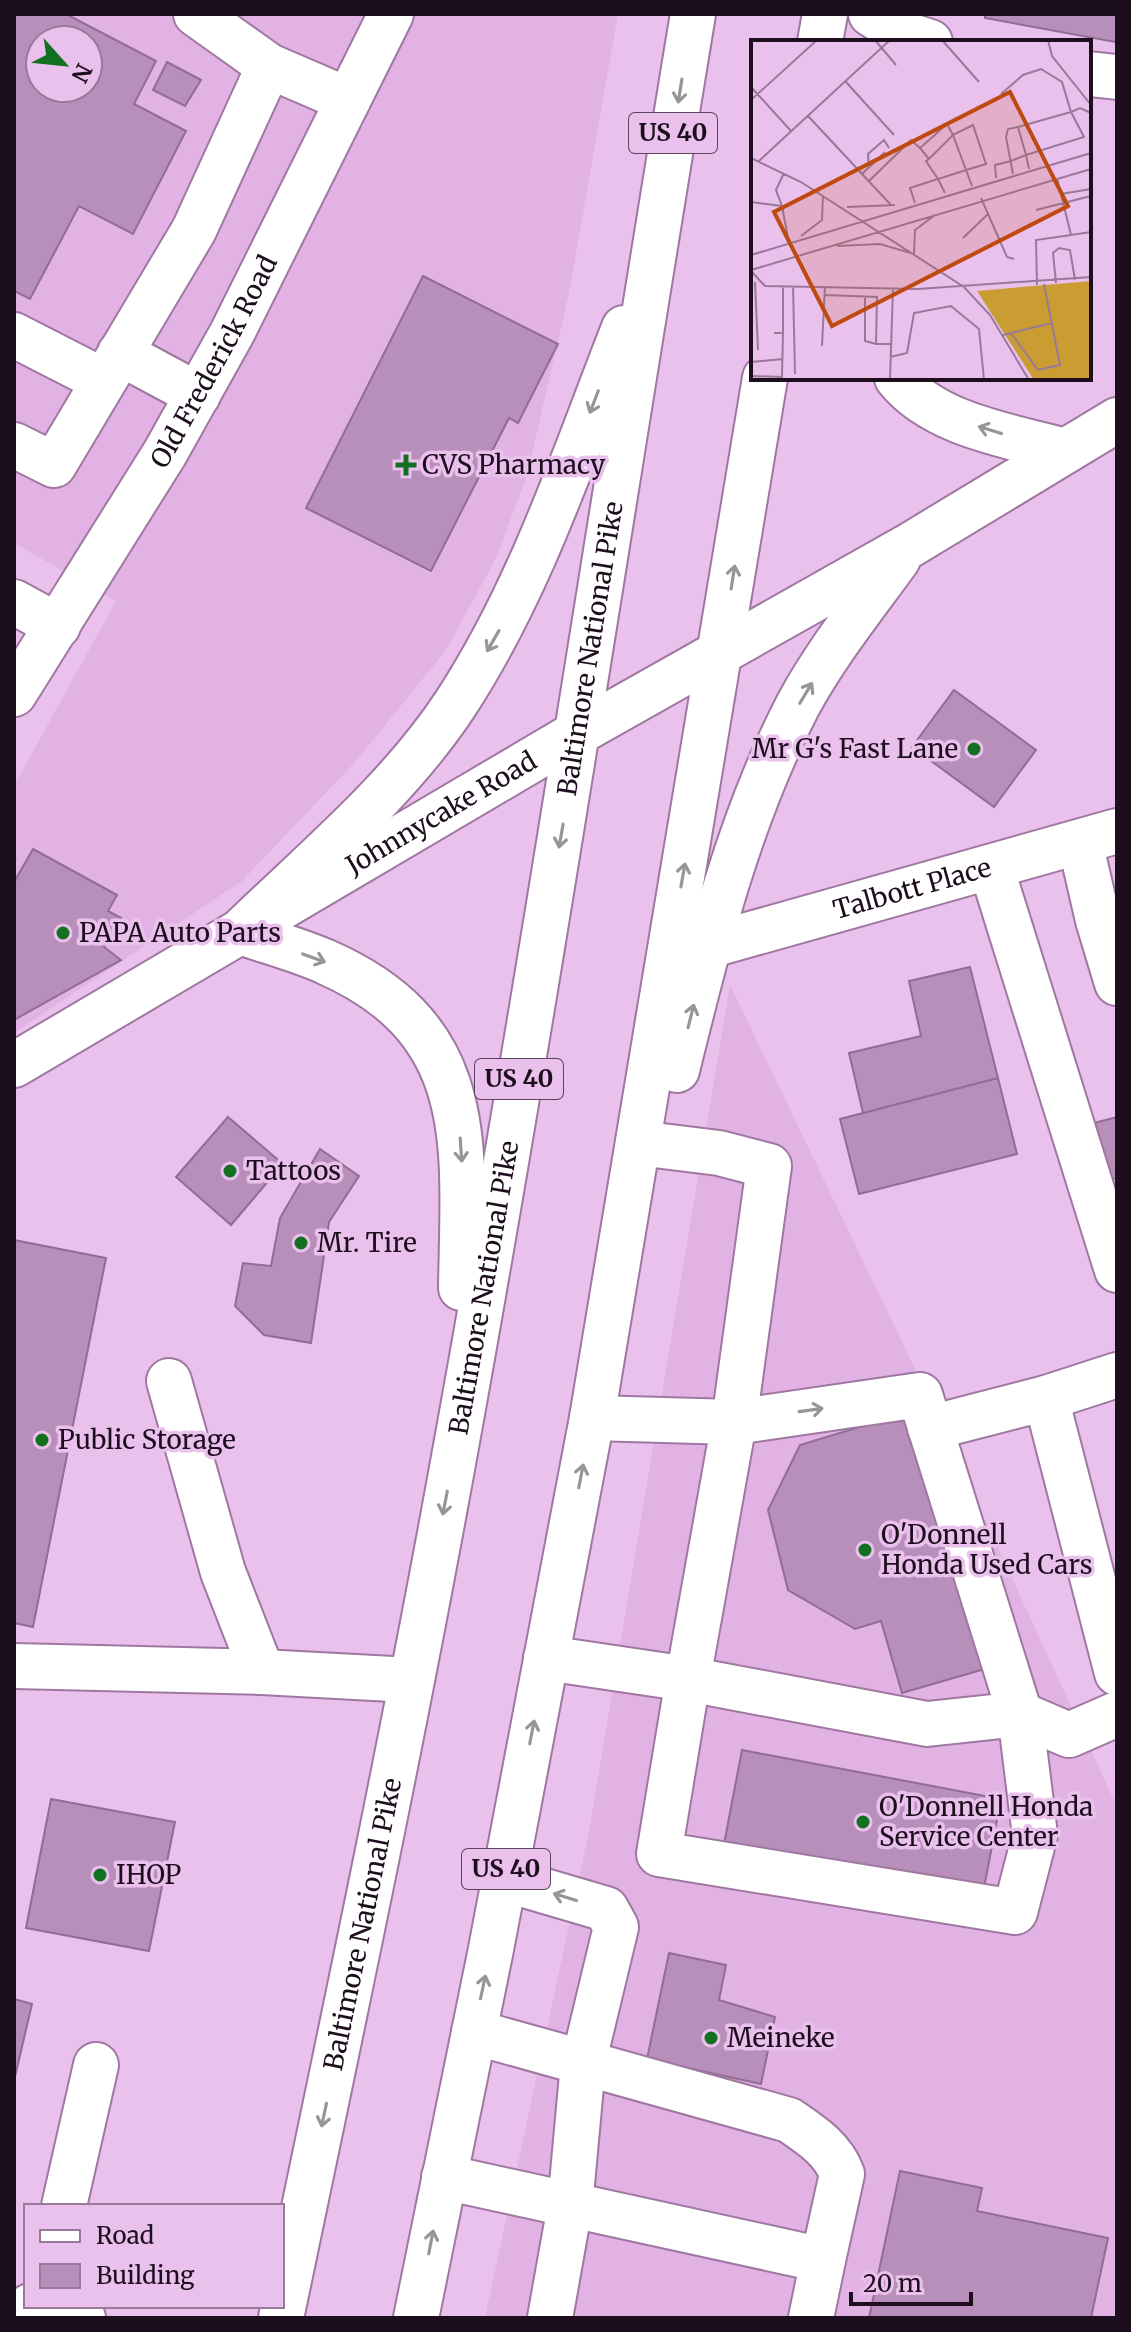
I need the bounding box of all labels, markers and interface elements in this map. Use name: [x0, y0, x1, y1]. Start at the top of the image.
north arrow: [24, 24, 104, 104]
inset map: [751, 40, 1091, 380]
text: N: [65, 59, 98, 88]
one-way arrow: [672, 78, 687, 103]
road number: US 40: [629, 113, 717, 153]
street label: Old Frederick Road: [143, 249, 284, 474]
one-way arrow: [586, 389, 600, 414]
one-way arrow: [978, 422, 1003, 436]
place label: CVS Pharmacy: [422, 448, 606, 481]
marker: CVS Pharmacy: [397, 456, 415, 474]
street label: Baltimore National Pike: [550, 499, 630, 798]
one-way arrow: [726, 565, 741, 590]
one-way arrow: [485, 629, 500, 653]
one-way arrow: [797, 683, 814, 705]
place label: Mr G's Fast Lane: [752, 732, 958, 765]
marker: Mr G's Fast Lane: [965, 740, 983, 758]
street label: Johnnycake Road: [339, 744, 543, 882]
one-way arrow: [553, 823, 568, 849]
street label: Talbott Place: [829, 850, 995, 926]
one-way arrow: [677, 863, 692, 888]
place label: PAPA Auto Parts: [79, 916, 281, 949]
marker: PAPA Auto Parts: [54, 924, 72, 942]
one-way arrow: [301, 952, 325, 966]
one-way arrow: [684, 1004, 699, 1030]
road number: US 40: [475, 1059, 563, 1099]
one-way arrow: [453, 1136, 468, 1163]
street label: Baltimore National Pike: [441, 1138, 525, 1437]
place label: Tattoos: [246, 1154, 341, 1187]
marker: Tattoos: [221, 1162, 239, 1180]
place label: Mr. Tire: [317, 1226, 417, 1259]
marker: Mr. Tire: [292, 1234, 310, 1252]
one-way arrow: [798, 1402, 823, 1417]
place label: Public Storage: [58, 1423, 236, 1456]
marker: Public Storage: [33, 1431, 51, 1449]
one-way arrow: [575, 1464, 590, 1489]
one-way arrow: [437, 1490, 452, 1516]
place label: O'Donnell Honda Used Cars: [881, 1518, 1092, 1581]
marker: O'Donnell Honda Used Cars: [856, 1541, 874, 1559]
one-way arrow: [526, 1719, 541, 1745]
street label: Baltimore National Pike: [316, 1775, 408, 2073]
place label: O'Donnell Honda Service Center: [879, 1790, 1093, 1853]
marker: O'Donnell Honda Service Center: [854, 1813, 872, 1831]
road number: US 40: [462, 1849, 550, 1889]
place label: IHOP: [116, 1858, 181, 1891]
marker: IHOP: [91, 1866, 109, 1884]
one-way arrow: [552, 1889, 578, 1904]
one-way arrow: [477, 1975, 492, 2000]
place label: Meineke: [727, 2021, 835, 2054]
marker: Meineke: [702, 2029, 720, 2047]
one-way arrow: [316, 2102, 331, 2128]
legend: [24, 2204, 284, 2308]
text: Road: [96, 2220, 154, 2251]
one-way arrow: [425, 2229, 440, 2255]
scale bar: [851, 2256, 971, 2306]
text: Building: [96, 2260, 195, 2291]
text: 20 m: [863, 2268, 922, 2299]

